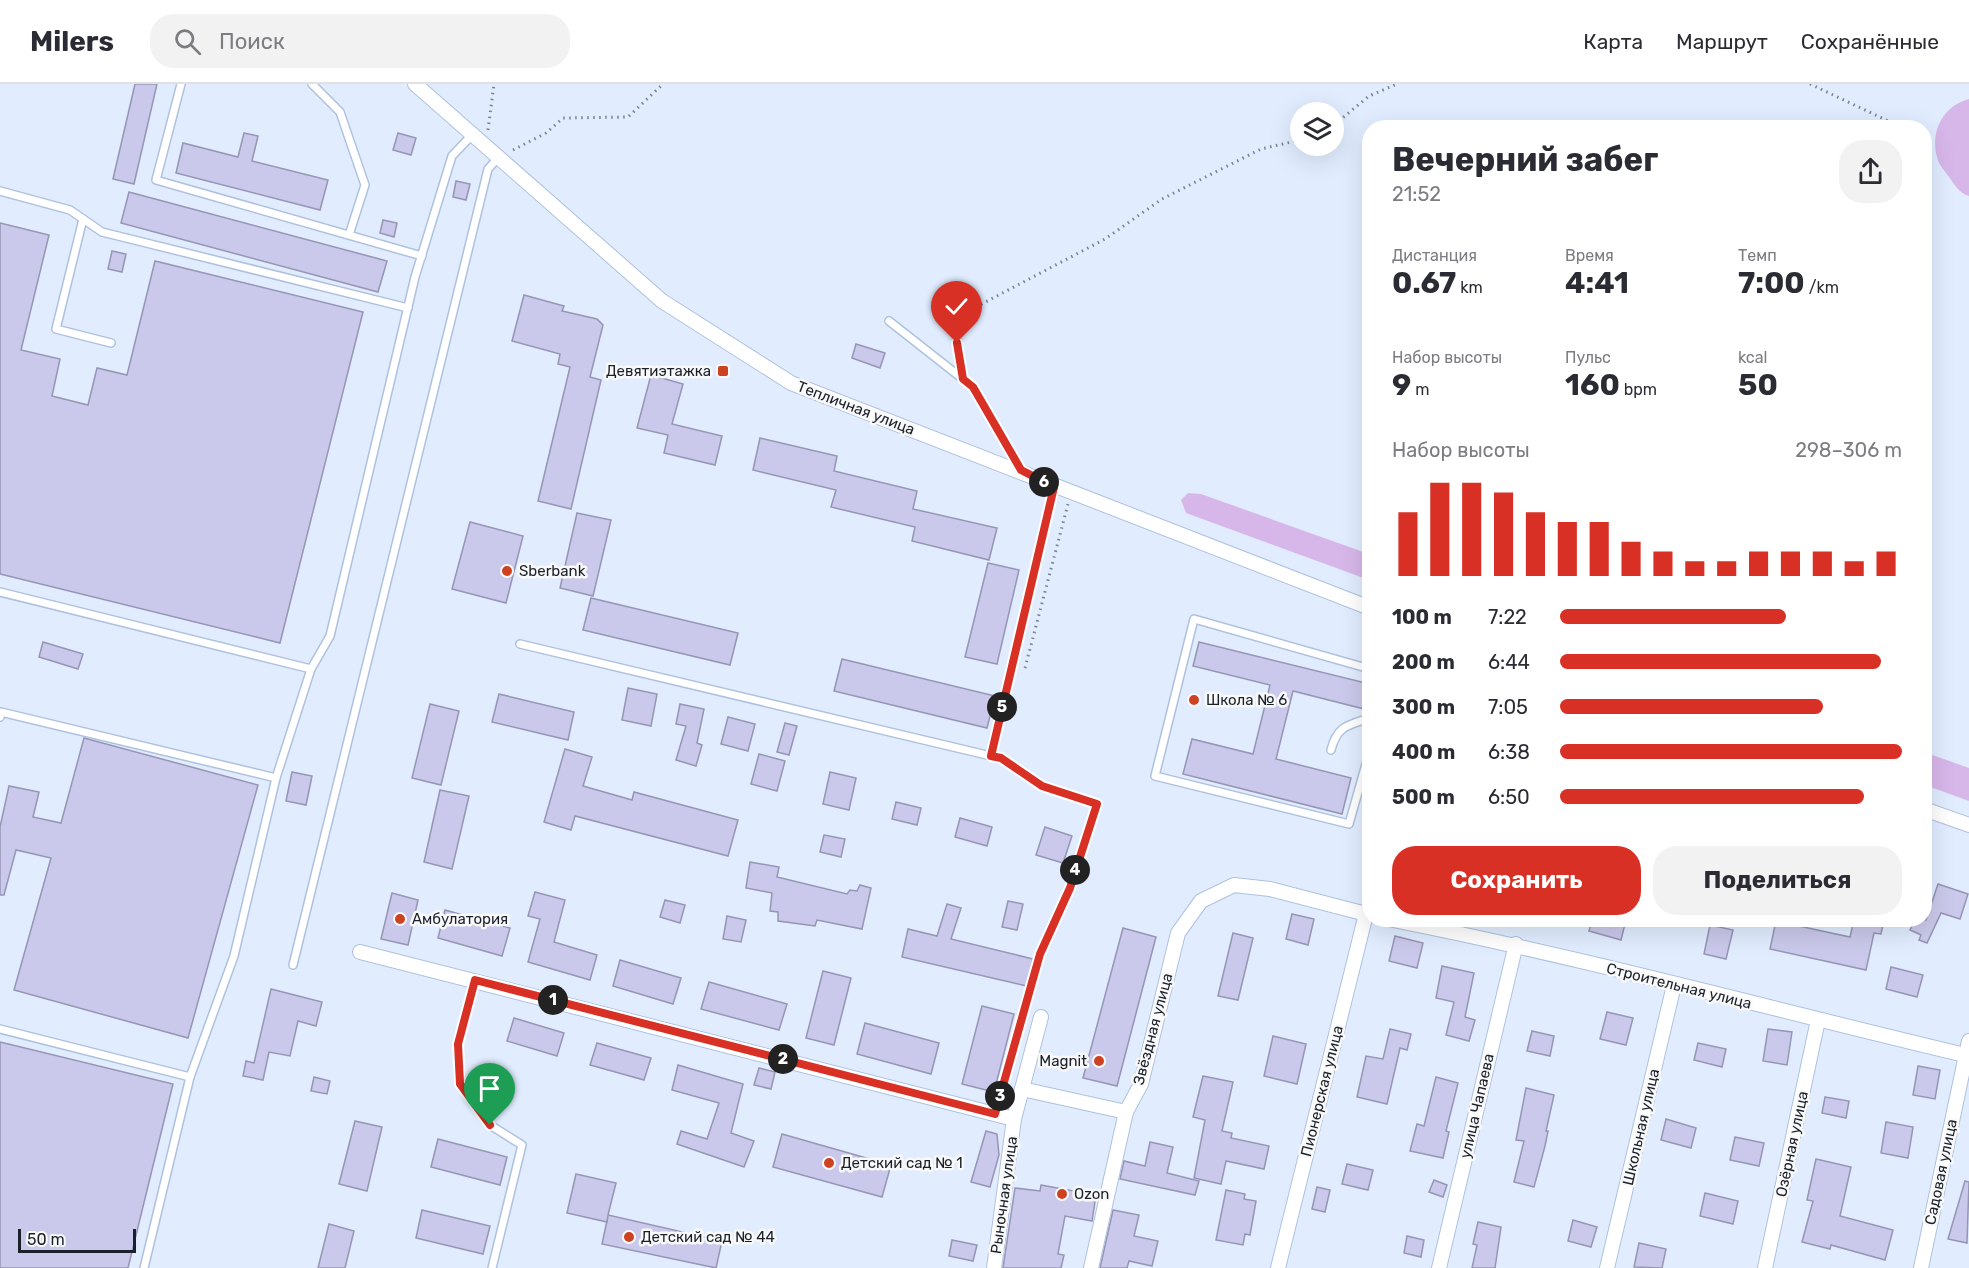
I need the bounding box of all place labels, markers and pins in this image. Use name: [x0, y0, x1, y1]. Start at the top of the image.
pin: [931, 281, 982, 343]
place label: Девятиэтажка: [606, 362, 711, 380]
marker: Девятиэтажка: [716, 364, 730, 378]
pin: 6: [1029, 467, 1059, 497]
place label: Sberbank: [519, 562, 586, 580]
marker: Sberbank: [500, 564, 514, 578]
place label: Школа № 6: [1206, 691, 1287, 709]
pin: 5: [987, 692, 1017, 722]
marker: Школа № 6: [1187, 693, 1201, 707]
pin: 4: [1060, 855, 1090, 885]
place label: Амбулатория: [412, 910, 508, 928]
marker: Амбулатория: [393, 912, 407, 926]
pin: 1: [538, 985, 568, 1015]
pin: 2: [768, 1044, 798, 1074]
place label: Magnit: [1039, 1052, 1087, 1070]
marker: Magnit: [1092, 1054, 1106, 1068]
pin: [464, 1063, 515, 1125]
pin: 3: [985, 1081, 1015, 1111]
place label: Детский сад № 1: [841, 1154, 963, 1172]
marker: Детский сад № 1: [822, 1156, 836, 1170]
place label: Ozon: [1074, 1185, 1109, 1203]
marker: Ozon: [1055, 1187, 1069, 1201]
place label: Детский сад № 44: [641, 1228, 775, 1246]
marker: Детский сад № 44: [622, 1230, 636, 1244]

